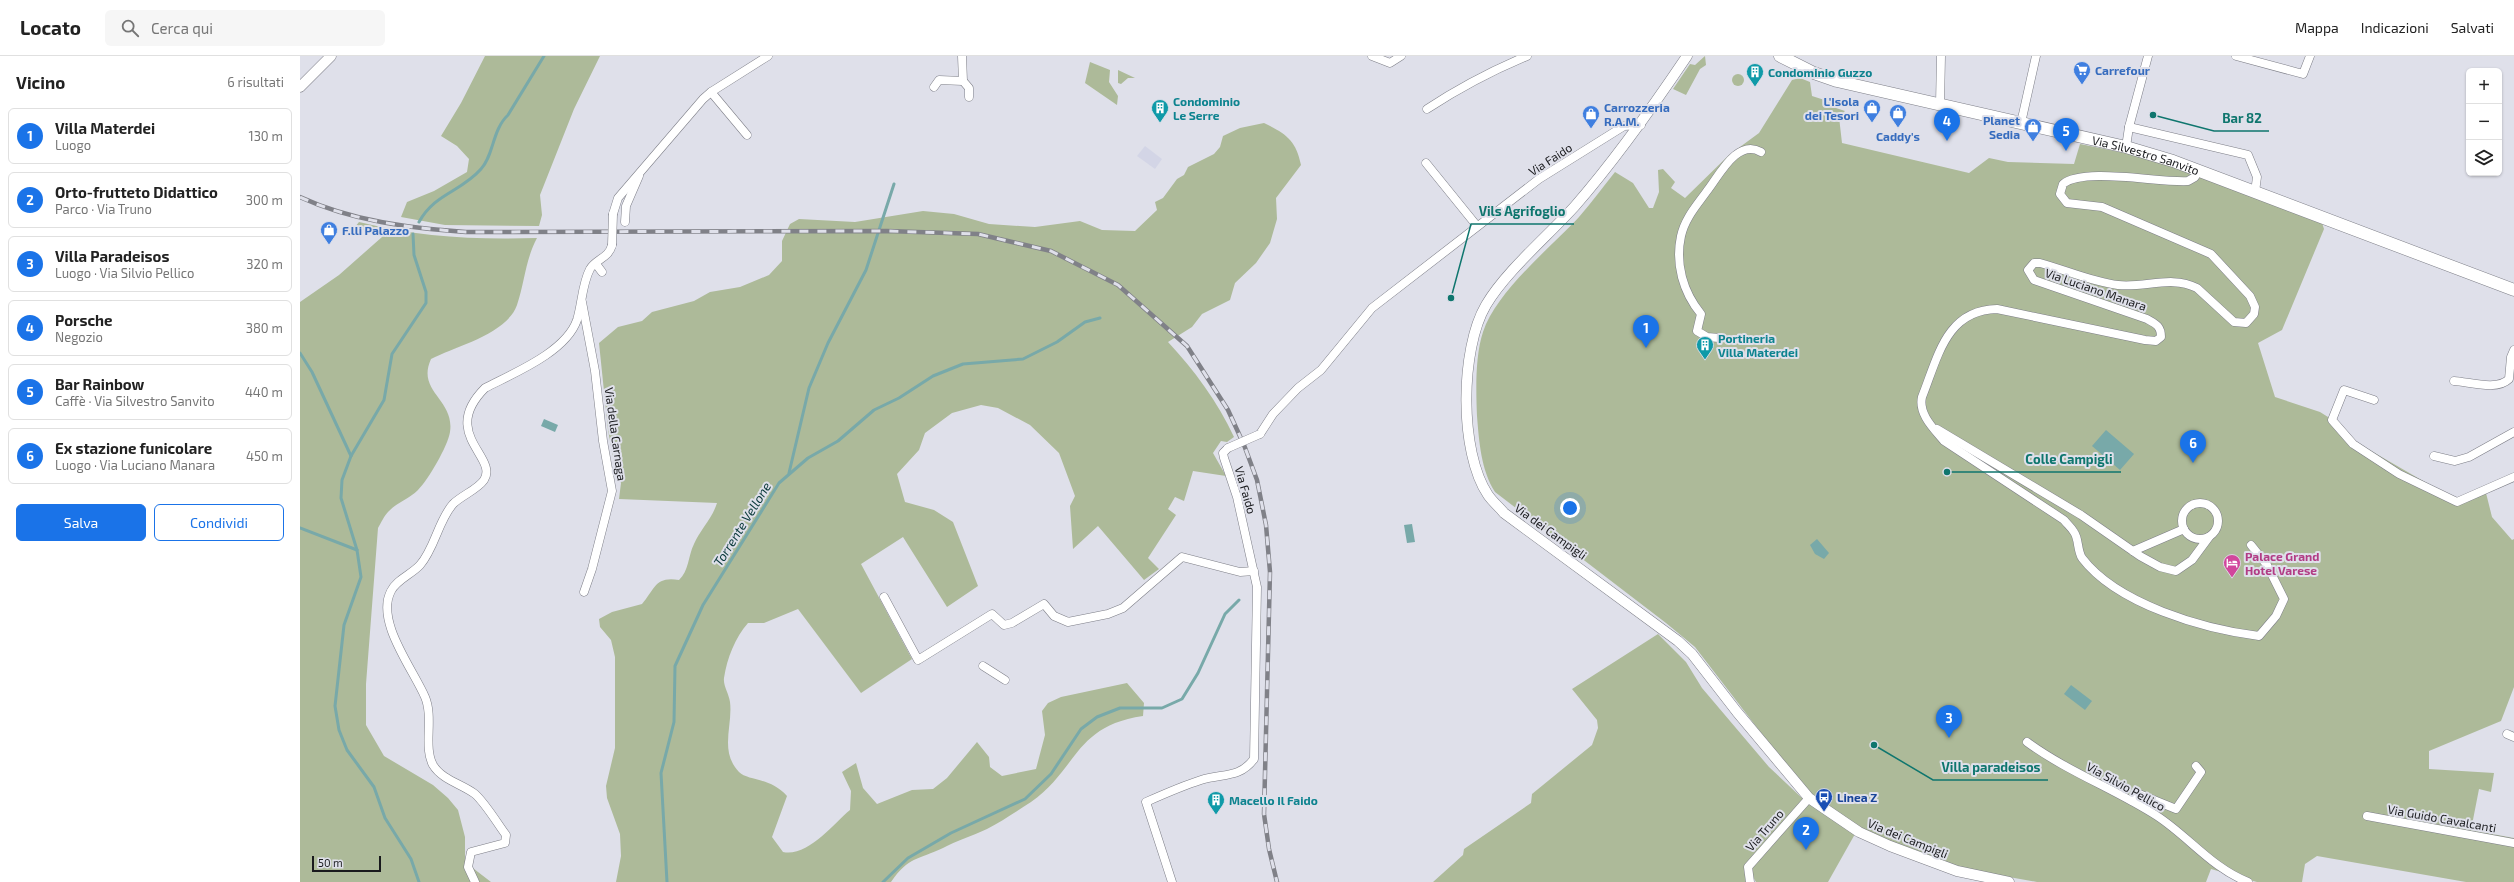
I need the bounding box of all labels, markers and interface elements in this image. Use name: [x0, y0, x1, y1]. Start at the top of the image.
search box: [105, 10, 385, 46]
text: Locato: [20, 16, 81, 39]
icon: search: [119, 17, 141, 39]
text: Cerca qui: [151, 19, 213, 37]
text: Mappa: [2295, 19, 2339, 36]
text: Indicazioni: [2361, 19, 2429, 36]
text: Salvati: [2451, 19, 2494, 36]
supermarket icon: Carrefour: [2072, 60, 2092, 85]
building icon: Condominio Guzzo: [1745, 62, 1765, 87]
place label: Carrefour: [2095, 63, 2150, 77]
place label: Condominio Guzzo: [1768, 65, 1872, 79]
map controls: [2466, 68, 2502, 176]
button: +: [2466, 68, 2502, 104]
text: Vicino: [16, 72, 65, 92]
text: 6 risultati: [227, 74, 284, 90]
place label: Condominio Le Serre: [1173, 94, 1240, 122]
place label: L'Isola dei Tesori: [1805, 94, 1859, 122]
building icon: Condominio Le Serre: [1150, 98, 1170, 123]
shop icon: L'Isola dei Tesori: [1862, 98, 1882, 123]
place label: Carrozzeria R.A.M.: [1604, 100, 1670, 128]
shop icon: Caddy's: [1888, 103, 1908, 128]
shop icon: Carrozzeria R.A.M.: [1581, 104, 1601, 129]
button: −: [2466, 104, 2502, 140]
callout: Bar 82: [2214, 106, 2269, 131]
pin: 4: [1934, 108, 1960, 141]
text: Bar 82: [2222, 110, 2262, 126]
place label: Planet Sedia: [1983, 113, 2020, 141]
shop icon: Planet Sedia: [2023, 117, 2043, 142]
pin: 5: [2053, 118, 2079, 151]
text: Villa Materdei: [55, 119, 155, 137]
text: 1: [27, 128, 33, 144]
text: 130 m: [248, 128, 283, 144]
place label: Caddy's: [1876, 129, 1920, 144]
street label: Via Silvestro Sanvito: [2091, 133, 2202, 177]
text: Luogo: [55, 137, 91, 153]
street label: Via Faido: [1526, 140, 1575, 178]
button: layers: [2466, 140, 2502, 176]
text: Orto-frutteto Didattico: [55, 183, 218, 201]
text: 2: [26, 192, 34, 208]
text: 300 m: [246, 192, 283, 208]
callout: Vils Agrifoglio: [1471, 199, 1574, 224]
text: Parco · Via Truno: [55, 201, 152, 217]
text: Vils Agrifoglio: [1479, 203, 1566, 219]
shop icon: F.lli Palazzo: [319, 220, 339, 245]
place label: F.lli Palazzo: [342, 223, 409, 237]
text: Villa Paradeisos: [55, 247, 169, 265]
text: 3: [26, 256, 34, 272]
text: 320 m: [246, 256, 283, 272]
text: Luogo · Via Silvio Pellico: [55, 265, 194, 281]
street label: Via Luciano Manara: [2043, 265, 2149, 313]
text: Porsche: [55, 311, 113, 329]
pin: 1: [1633, 315, 1659, 348]
text: 4: [26, 320, 34, 336]
text: 380 m: [246, 320, 283, 336]
text: Negozio: [55, 329, 103, 345]
place label: Portineria Villa Materdei: [1718, 331, 1798, 359]
building icon: Portineria Villa Materdei: [1695, 335, 1715, 360]
text: Bar Rainbow: [55, 375, 144, 393]
text: 5: [26, 384, 34, 400]
text: 440 m: [245, 384, 283, 400]
street label: Via della Carnaga: [603, 386, 629, 482]
text: Caffè · Via Silvestro Sanvito: [55, 393, 215, 409]
pin: 6: [2180, 430, 2206, 463]
text: Ex stazione funicolare: [55, 439, 212, 457]
callout: Colle Campigli: [2017, 447, 2121, 472]
text: 6: [26, 448, 34, 464]
text: 450 m: [246, 448, 283, 464]
text: Colle Campigli: [2025, 451, 2113, 467]
text: Luogo · Via Luciano Manara: [55, 457, 215, 473]
street label: Via Faido: [1233, 465, 1260, 516]
water label: Torrente Vellone: [710, 479, 774, 569]
your location: [1560, 498, 1580, 518]
street label: Via dei Campigli: [1512, 500, 1590, 562]
button: Salva: [16, 504, 146, 541]
button: Condividi: [154, 504, 284, 541]
place label: Palace Grand Hotel Varese: [2245, 549, 2319, 577]
hotel icon: Palace Grand Hotel Varese: [2222, 553, 2242, 578]
pin: 3: [1936, 705, 1962, 738]
callout: Villa paradeisos: [1933, 755, 2048, 780]
text: Villa paradeisos: [1942, 759, 2041, 775]
street label: Via Silvio Pellico: [2084, 759, 2168, 813]
bus stop icon: Linea Z: [1814, 787, 1834, 812]
building icon: Macello Il Faido: [1206, 790, 1226, 815]
place label: Linea Z: [1837, 790, 1877, 804]
place label: Macello Il Faido: [1229, 793, 1318, 807]
street label: Via Guido Cavalcanti: [2387, 802, 2497, 834]
street label: Via Truno: [1742, 806, 1786, 854]
street label: Via dei Campigli: [1866, 815, 1950, 861]
pin: 2: [1793, 817, 1819, 850]
scale bar: [312, 854, 381, 873]
text: 50 m: [318, 856, 343, 869]

